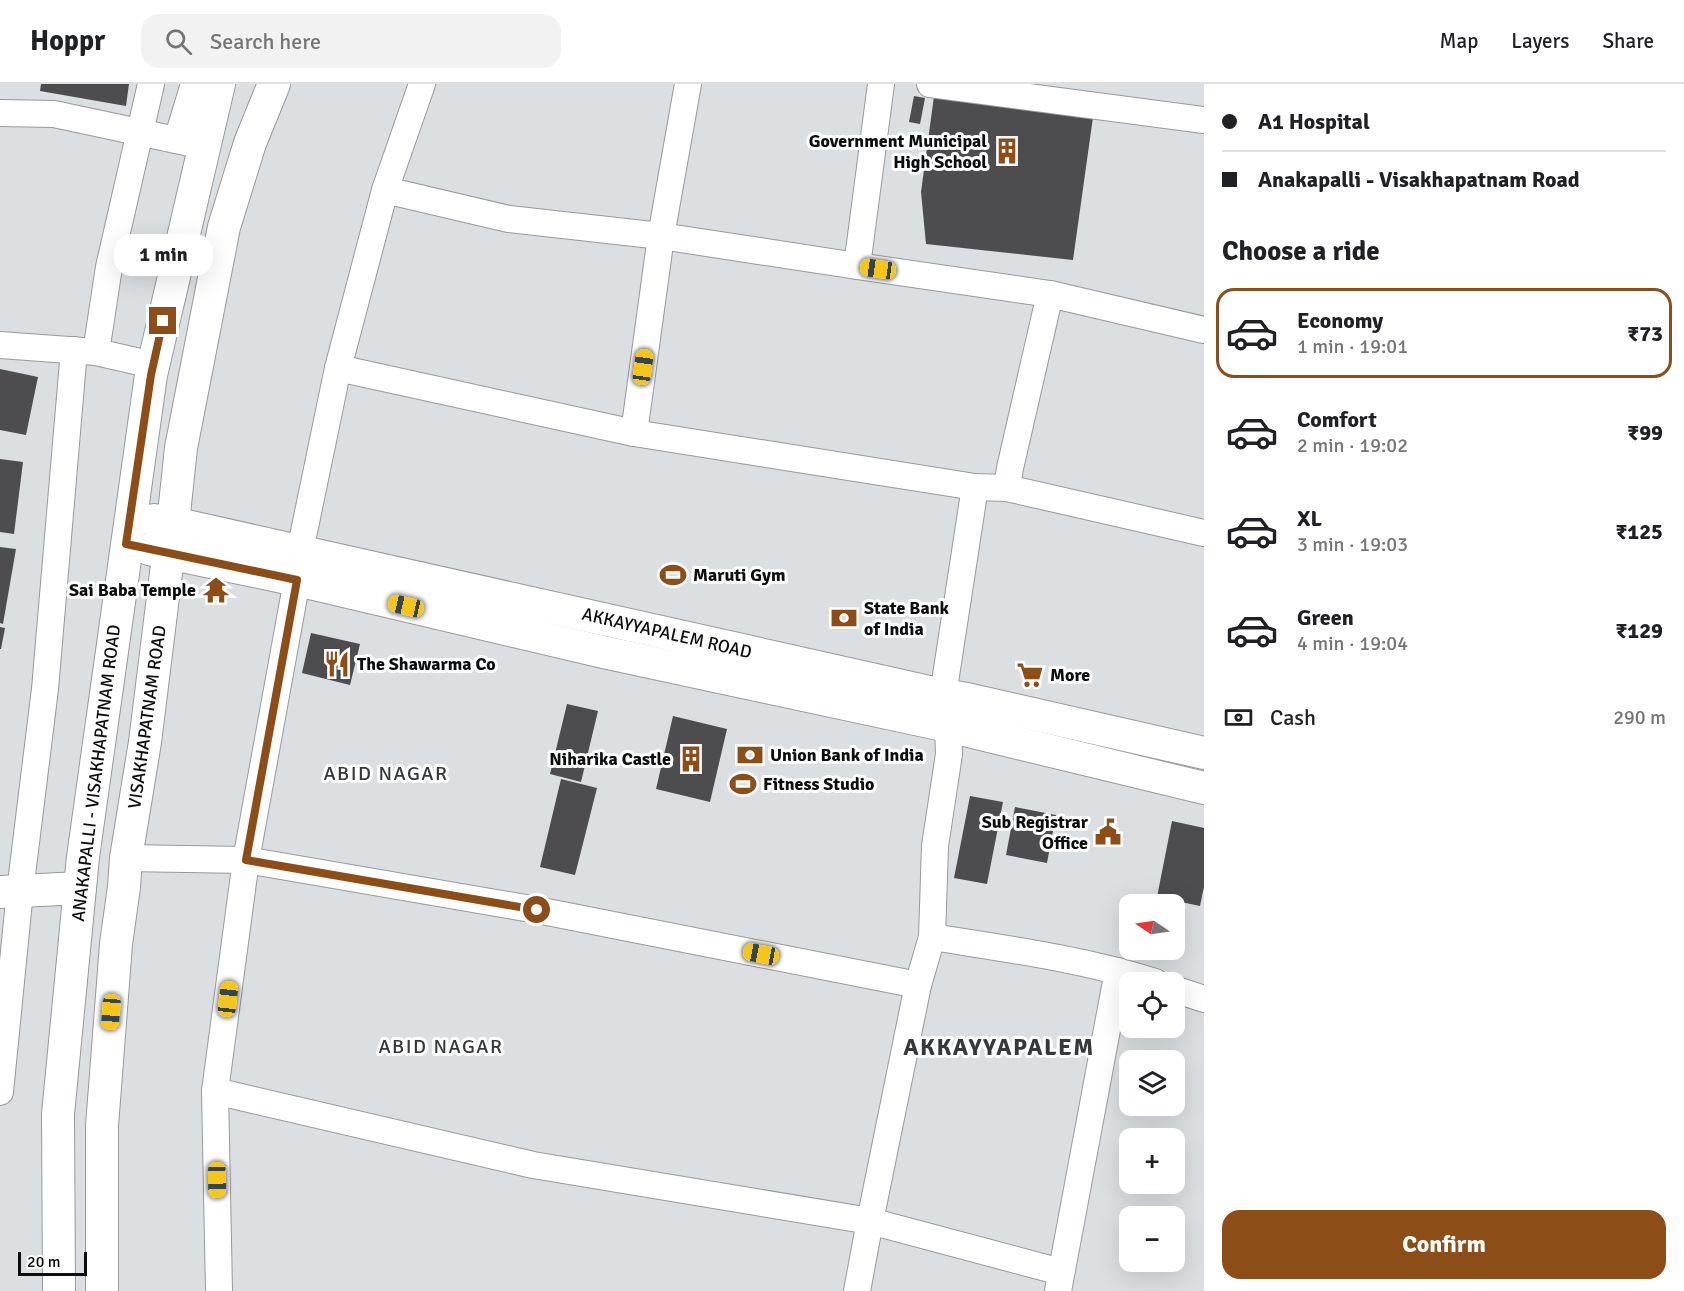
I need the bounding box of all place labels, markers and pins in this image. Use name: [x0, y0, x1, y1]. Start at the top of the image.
place label: Government Municipal High School: [809, 130, 987, 173]
building icon: Government Municipal High School: [992, 136, 1022, 166]
sports icon: Maruti Gym: [658, 560, 688, 590]
place label: Maruti Gym: [693, 564, 786, 586]
temple icon: Sai Baba Temple: [201, 575, 231, 605]
place label: Sai Baba Temple: [69, 579, 196, 601]
place label: State Bank of India: [864, 597, 950, 640]
bank icon: State Bank of India: [829, 603, 859, 633]
restaurant icon: The Shawarma Co: [322, 649, 352, 679]
place label: The Shawarma Co: [357, 653, 496, 675]
supermarket icon: More: [1015, 660, 1045, 690]
place label: More: [1050, 664, 1090, 686]
bank icon: Union Bank of India: [735, 740, 765, 770]
building icon: Niharika Castle: [676, 744, 706, 774]
place label: Union Bank of India: [770, 744, 924, 766]
place label: Niharika Castle: [549, 748, 671, 770]
sports icon: Fitness Studio: [728, 769, 758, 799]
place label: Fitness Studio: [763, 773, 874, 795]
place label: Sub Registrar Office: [982, 811, 1089, 854]
public building icon: Sub Registrar Office: [1093, 817, 1123, 847]

